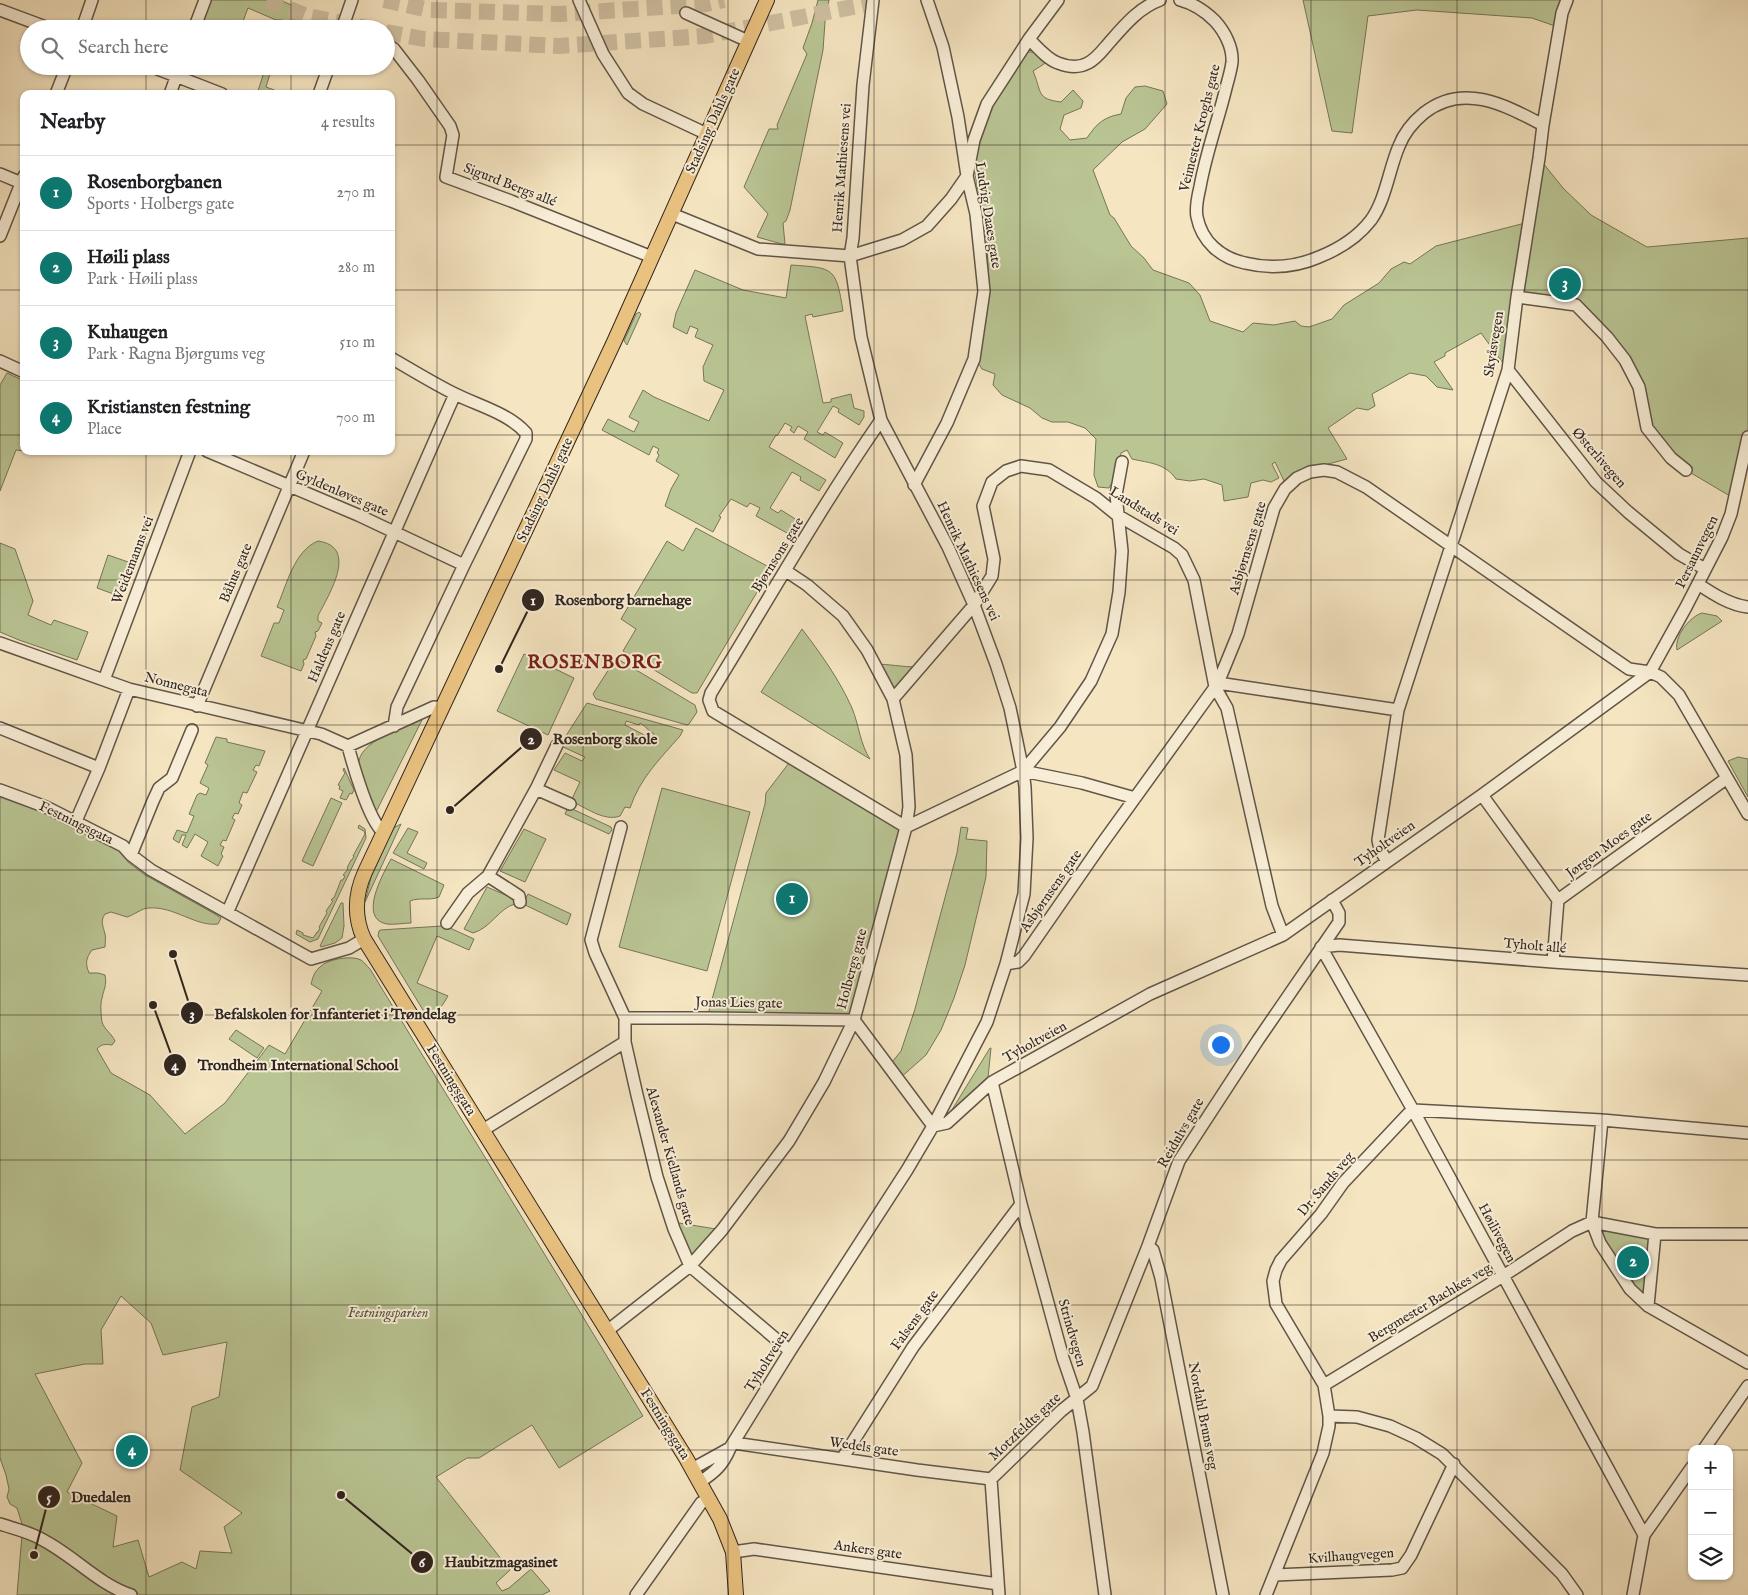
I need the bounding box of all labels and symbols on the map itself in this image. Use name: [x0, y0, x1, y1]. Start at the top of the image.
street label: Veimester Kroghs gate: [1175, 62, 1225, 195]
street label: Stadsing Dahls gate: [682, 65, 745, 177]
street label: Henrik Mathiesens vei: [828, 102, 856, 233]
street label: Sigurd Bergs allé: [461, 159, 559, 211]
street label: Ludvig Daaes gate: [971, 160, 1005, 270]
pin: 3: [1549, 265, 1581, 303]
street label: Skyåsvegen: [1480, 309, 1508, 378]
street label: Østerlivegen: [1568, 424, 1631, 492]
street label: Stadsing Dahls gate: [513, 434, 577, 545]
street label: Gyldenløves gate: [293, 465, 392, 521]
street label: Landstads vei: [1106, 483, 1182, 540]
street label: Henrik Mathiesens vei: [932, 498, 1004, 624]
street label: Asbjørnsens gate: [1225, 498, 1271, 598]
street label: Persaunvegen: [1672, 512, 1723, 591]
street label: Weidemanns vei: [108, 513, 158, 607]
street label: Bjørnsons gate: [748, 514, 809, 596]
street label: Båhus gate: [215, 540, 257, 605]
callout: Rosenborg barnehage: [520, 585, 702, 615]
text: 1: [530, 591, 536, 610]
text: Rosenborg barnehage: [555, 591, 692, 610]
street label: Haldens gate: [304, 608, 350, 686]
district label: ROSENBORG: [527, 651, 663, 675]
street label: Nonnegata: [142, 668, 211, 702]
callout: Rosenborg skole: [518, 724, 668, 754]
text: 2: [527, 730, 535, 749]
text: Rosenborg skole: [553, 730, 657, 749]
street label: Festningsgata: [36, 797, 117, 849]
street label: Jørgen Moes gate: [1561, 807, 1656, 884]
street label: Tyholtveien: [1351, 816, 1419, 871]
street label: Asbjørnsens gate: [1015, 846, 1086, 937]
pin: 1: [776, 880, 808, 918]
street label: Holbergs gate: [833, 926, 872, 1011]
street label: Tyholt allé: [1503, 934, 1568, 958]
street label: Jonas Lies gate: [693, 993, 783, 1013]
callout: Befalskolen for Infanteriet i Trøndelag: [179, 998, 466, 1028]
text: 3: [189, 1005, 195, 1024]
text: Befalskolen for Infanteriet i Trøndelag: [214, 1005, 457, 1024]
street label: Tyholtveien: [1000, 1017, 1070, 1067]
your location: [1208, 1032, 1234, 1058]
street label: Festningsgata: [422, 1041, 480, 1120]
callout: Trondheim International School: [163, 1050, 408, 1080]
text: 4: [171, 1056, 179, 1075]
text: Trondheim International School: [197, 1056, 399, 1075]
street label: Alexander Kiellands gate: [641, 1083, 699, 1228]
street label: Reidulvs gate: [1154, 1094, 1209, 1171]
street label: Dr. Sands veg: [1294, 1148, 1358, 1220]
street label: Høilivegen: [1474, 1200, 1520, 1266]
pin: 2: [1617, 1243, 1649, 1281]
street label: Bergmester Bachkes veg: [1365, 1259, 1495, 1347]
street label: Falsens gate: [887, 1286, 943, 1354]
street label: Strindvegen: [1054, 1297, 1090, 1370]
park label: Festningsparken: [348, 1304, 428, 1323]
street label: Tyholtveien: [741, 1326, 793, 1395]
street label: Nordahl Bruns veg: [1184, 1361, 1222, 1472]
street label: Festningsgata: [636, 1385, 694, 1464]
street label: Motzfeldts gate: [985, 1389, 1065, 1465]
pin: 4: [116, 1432, 148, 1470]
street label: Wedels gate: [828, 1433, 900, 1461]
callout: Duedalen: [36, 1482, 141, 1512]
text: 5: [46, 1488, 52, 1507]
text: Duedalen: [71, 1488, 131, 1507]
street label: Ankers gate: [832, 1536, 904, 1564]
street label: Kvilhaugvegen: [1307, 1544, 1395, 1568]
callout: Haubitzmagasinet: [409, 1547, 567, 1577]
text: 6: [419, 1553, 426, 1572]
text: Haubitzmagasinet: [444, 1553, 558, 1572]

